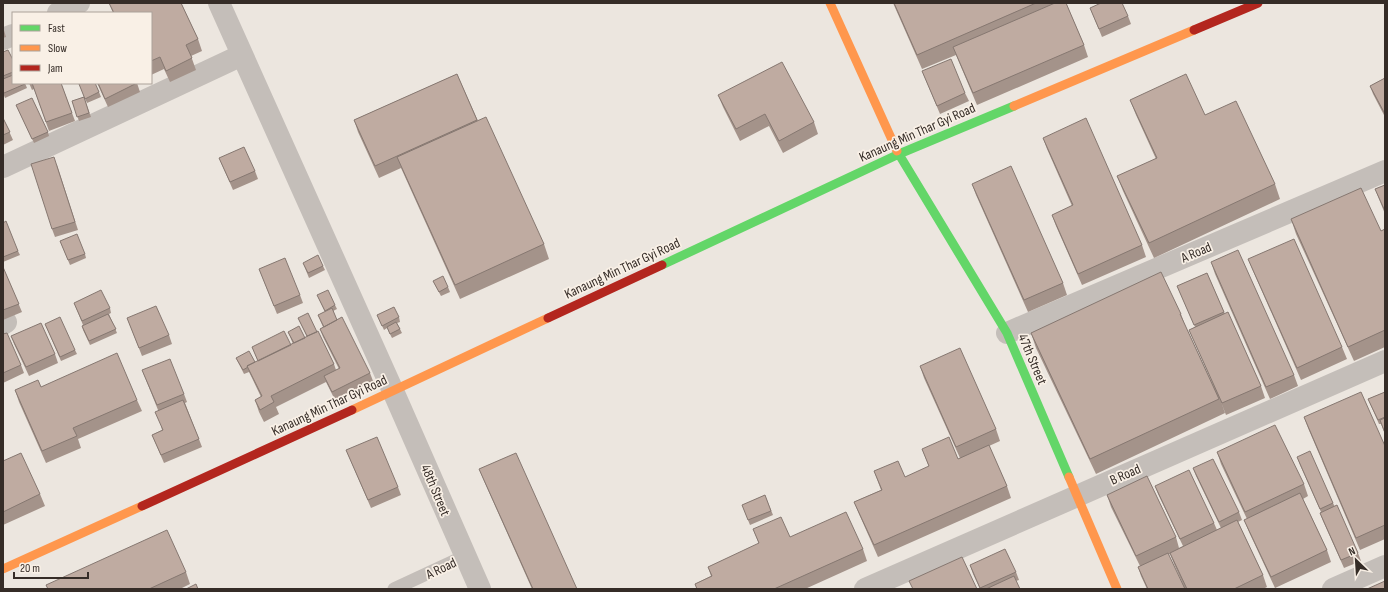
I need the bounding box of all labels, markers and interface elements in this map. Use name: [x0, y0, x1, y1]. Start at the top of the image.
legend: [12, 12, 152, 84]
text: Fast: [48, 21, 65, 36]
text: Slow: [48, 41, 67, 56]
text: Jam: [47, 61, 63, 76]
street label: Kanaung Min Thar Gyi Road: [856, 99, 978, 166]
street label: Kanaung Min Thar Gyi Road: [562, 234, 683, 303]
street label: A Road: [1177, 238, 1214, 267]
street label: 47th Street: [1014, 331, 1051, 387]
street label: Kanaung Min Thar Gyi Road: [269, 371, 390, 440]
street label: B Road: [1107, 460, 1143, 489]
street label: 48th Street: [417, 462, 454, 518]
north arrow: [1336, 540, 1376, 580]
text: N: [1347, 544, 1358, 559]
scale bar: [14, 554, 88, 580]
street label: A Road: [422, 554, 459, 583]
text: 20 m: [20, 561, 40, 576]

